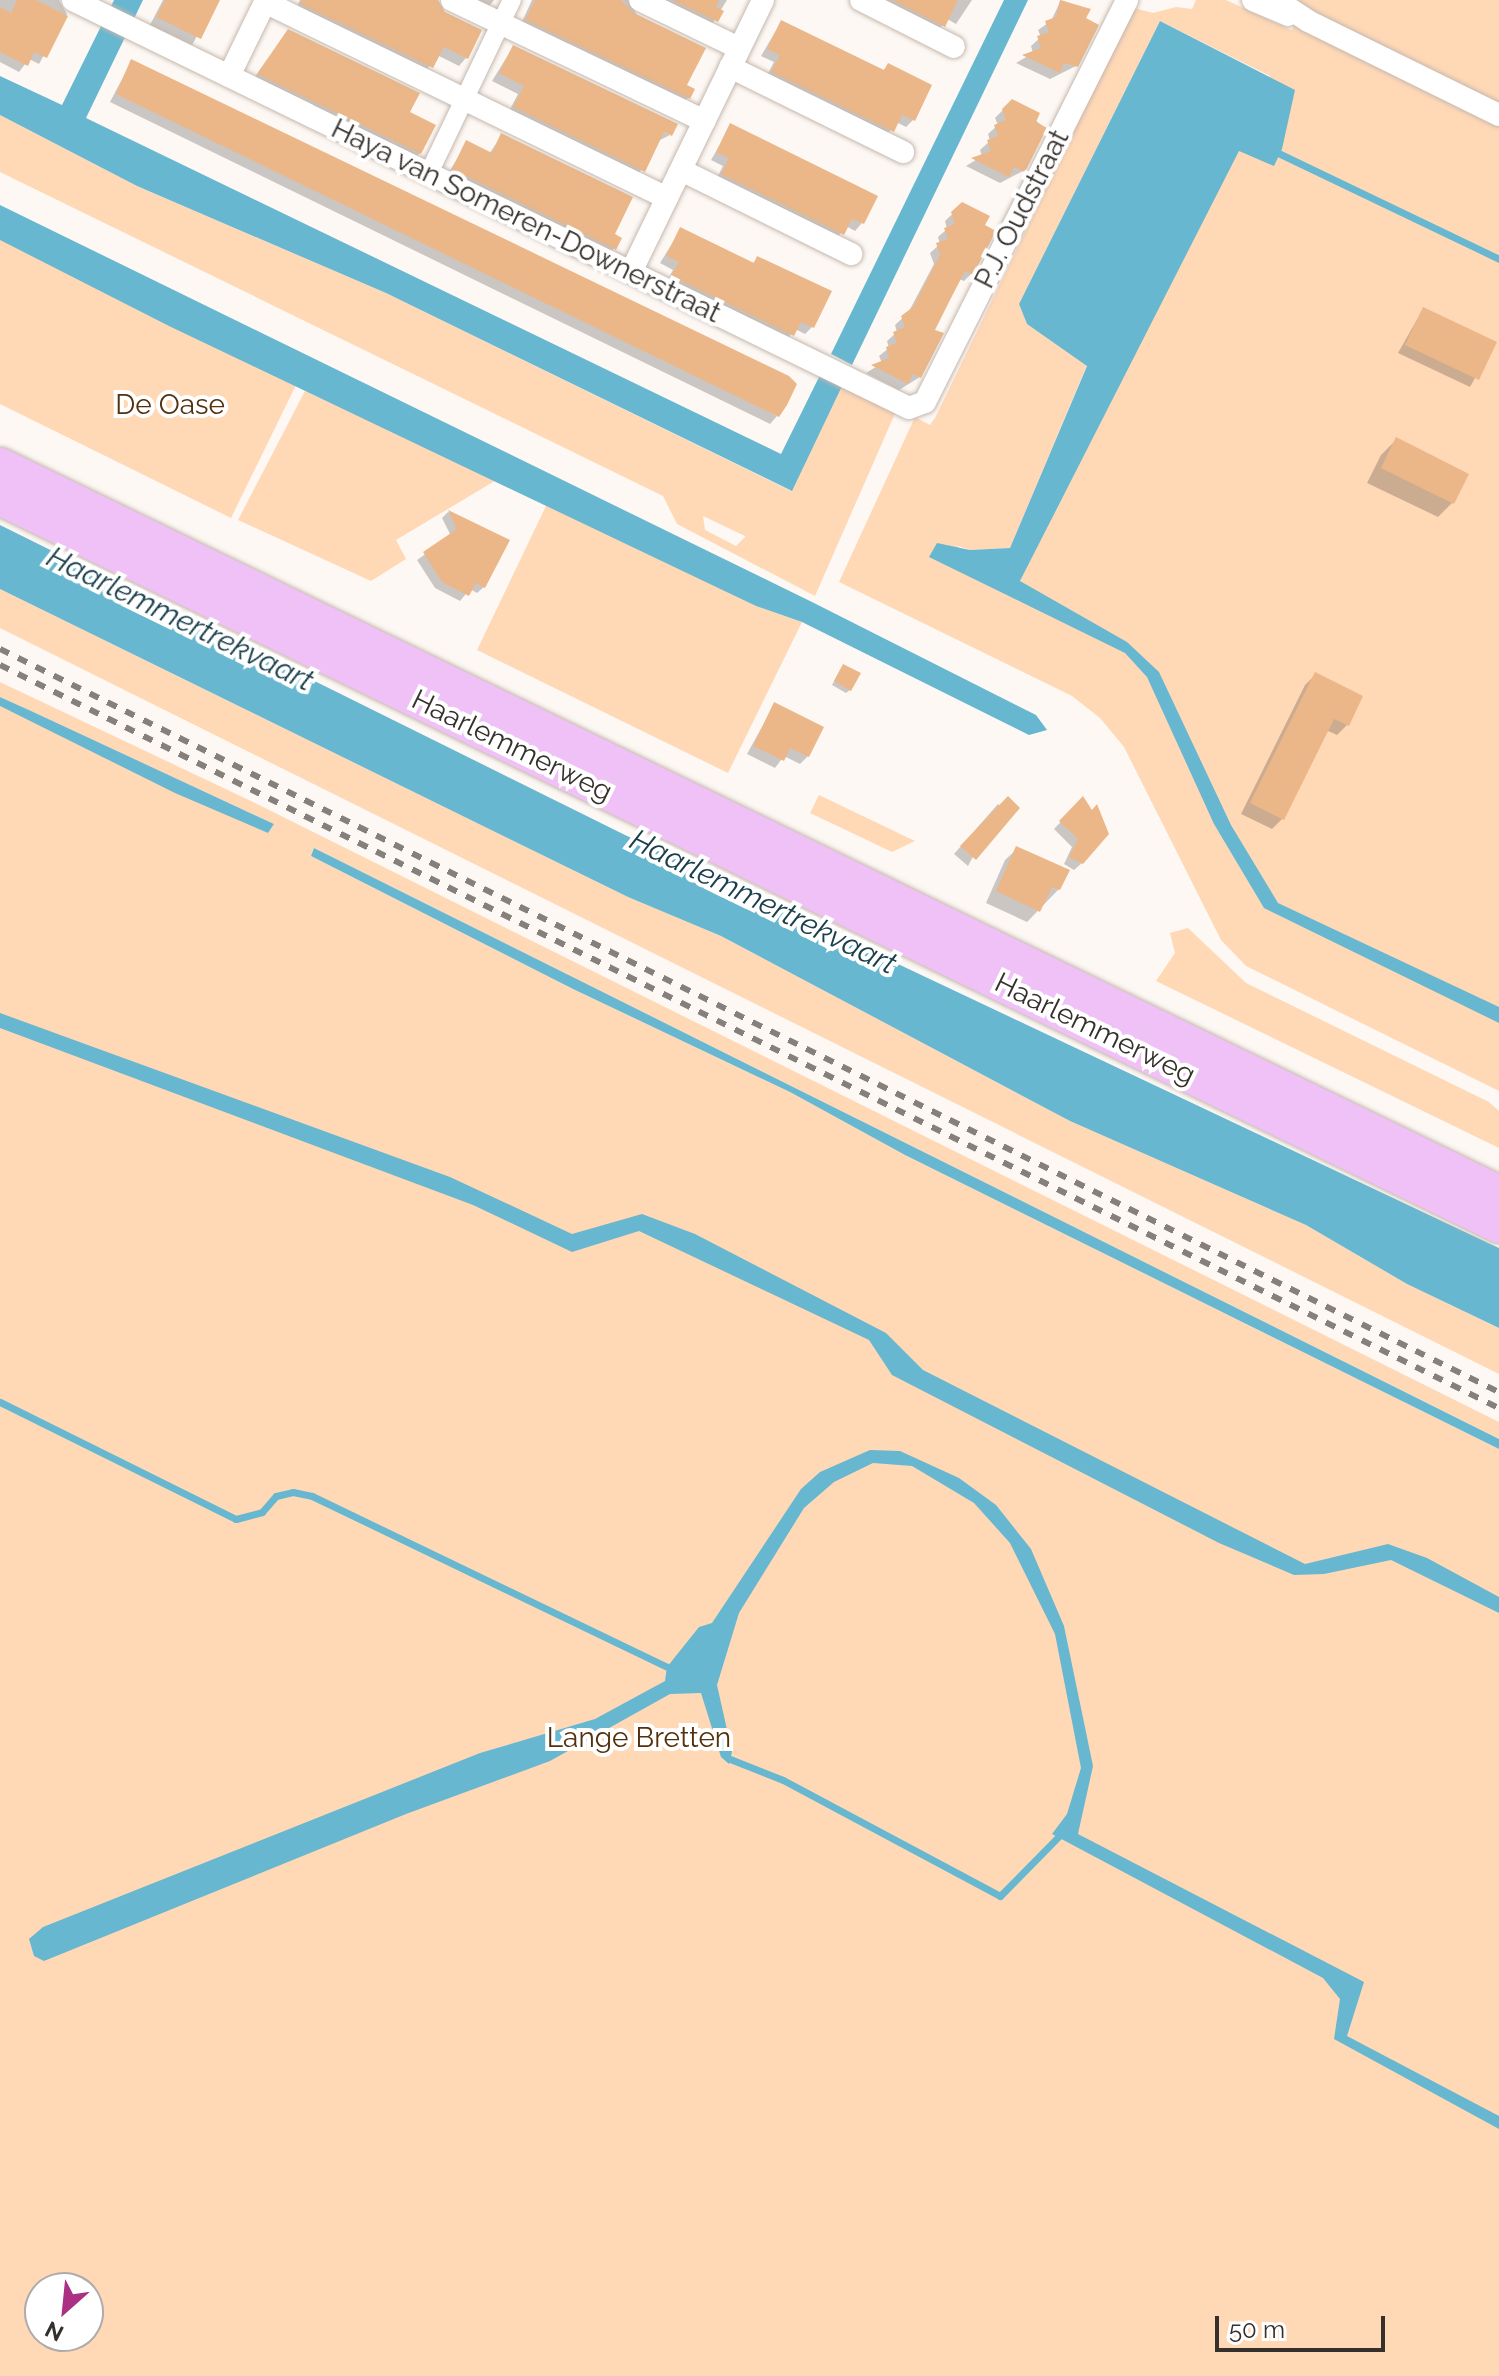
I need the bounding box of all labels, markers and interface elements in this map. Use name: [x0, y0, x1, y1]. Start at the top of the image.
street label: Haya van Someren-Downerstraat: [326, 112, 726, 330]
street label: P.J. Oudstraat: [968, 124, 1076, 294]
park label: De Oase: [115, 388, 225, 422]
water label: Haarlemmertrekvaart: [41, 539, 319, 699]
street label: Haarlemmerweg: [406, 683, 618, 809]
water label: Haarlemmertrekvaart: [624, 822, 902, 982]
street label: Haarlemmerweg: [989, 966, 1201, 1092]
park label: Lange Bretten: [547, 1721, 731, 1755]
north arrow: [24, 2272, 104, 2352]
scale bar: [1219, 2300, 1389, 2350]
text: 50 m: [1229, 2315, 1285, 2344]
text: N: [41, 2316, 67, 2347]

